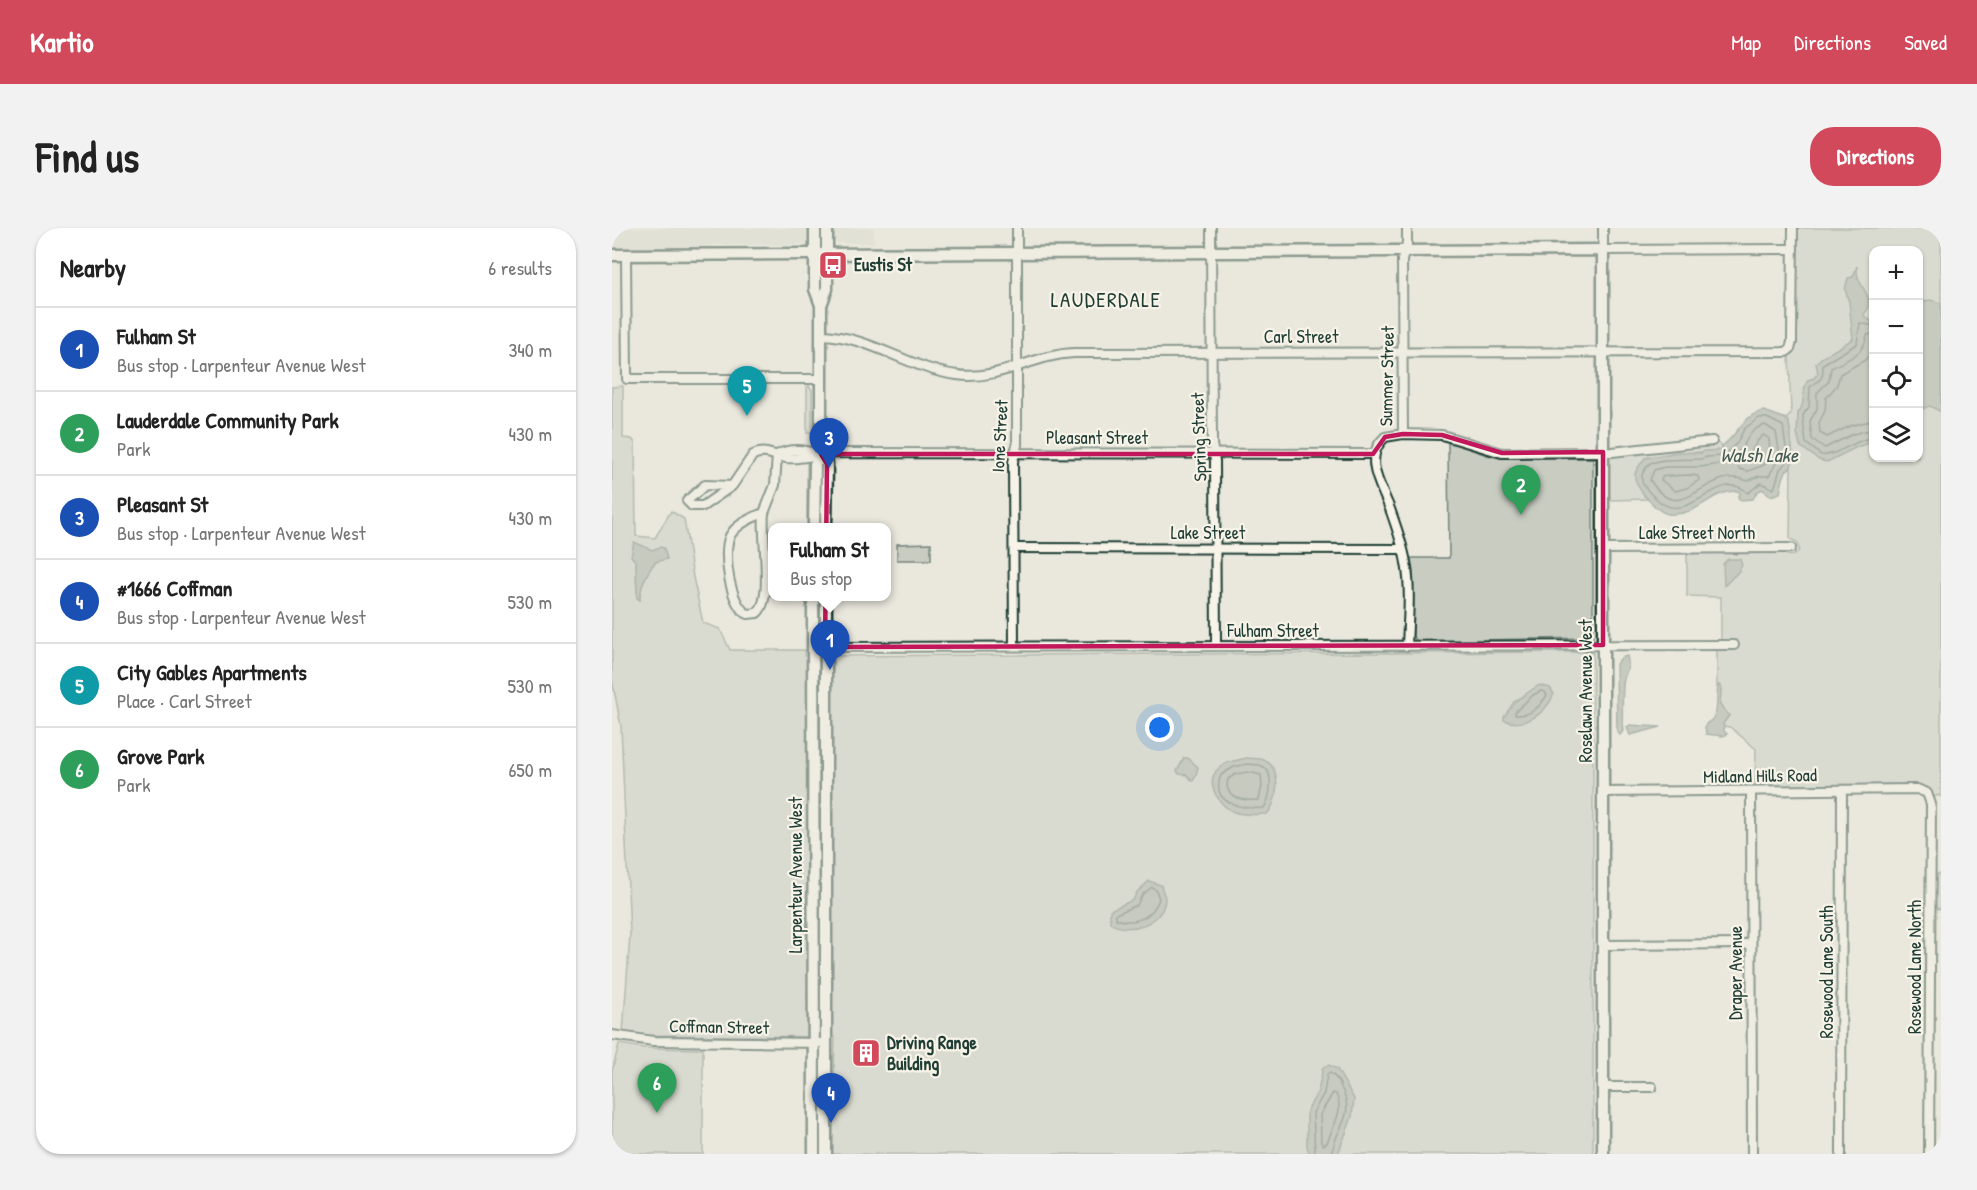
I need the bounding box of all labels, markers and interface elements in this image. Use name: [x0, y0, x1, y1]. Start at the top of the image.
text: Kartio: [30, 23, 94, 61]
text: Map: [1731, 28, 1761, 57]
text: Directions: [1794, 28, 1871, 57]
text: Saved: [1904, 28, 1947, 57]
button: Directions: [1810, 127, 1941, 186]
text: Find us: [36, 128, 139, 185]
map controls: [1869, 246, 1923, 462]
button: +: [1869, 246, 1923, 300]
bus stop icon: Eustis St: [817, 249, 849, 281]
text: Nearby: [60, 250, 126, 285]
place label: Eustis St: [854, 252, 913, 277]
text: 6 results: [488, 254, 552, 281]
district label: LAUDERDALE: [1051, 285, 1161, 314]
button: −: [1869, 300, 1923, 354]
text: Fulham St: [117, 321, 195, 351]
street label: Carl Street: [1264, 324, 1339, 349]
street label: Summer Street: [1373, 325, 1400, 426]
text: 1: [76, 336, 83, 363]
text: 340 m: [508, 336, 552, 363]
text: Bus stop · Larpenteur Avenue West: [117, 351, 366, 378]
button: locate: [1869, 354, 1923, 408]
pin: 5: [728, 366, 766, 416]
street label: Spring Street: [1184, 391, 1213, 482]
street label: Ione Street: [985, 398, 1014, 473]
text: Lauderdale Community Park: [117, 405, 339, 435]
button: layers: [1869, 408, 1923, 462]
pin: 3: [810, 418, 848, 468]
text: 2: [75, 420, 84, 447]
text: 430 m: [508, 420, 552, 447]
street label: Pleasant Street: [1046, 425, 1149, 450]
text: Park: [117, 435, 150, 462]
water label: Walsh Lake: [1720, 441, 1799, 468]
pin: 2: [1502, 466, 1540, 515]
text: Pleasant St: [117, 489, 208, 519]
text: 3: [75, 504, 84, 531]
text: 430 m: [508, 504, 552, 531]
text: Bus stop · Larpenteur Avenue West: [117, 519, 366, 546]
street label: Lake Street: [1171, 520, 1246, 545]
street label: Lake Street North: [1639, 520, 1755, 545]
popup: [768, 523, 891, 601]
text: Fulham St: [790, 534, 869, 564]
text: Bus stop: [790, 564, 852, 591]
text: #1666 Coffman: [117, 573, 232, 603]
text: 4: [76, 588, 83, 615]
text: 530 m: [507, 588, 552, 615]
text: Bus stop · Larpenteur Avenue West: [117, 603, 366, 630]
street label: Fulham Street: [1226, 618, 1320, 643]
street label: Roselawn Avenue West: [1573, 619, 1598, 763]
pin: 1: [810, 620, 850, 670]
text: City Gables Apartments: [117, 657, 307, 687]
text: 5: [75, 672, 84, 699]
text: 530 m: [507, 672, 552, 699]
text: Place · Carl Street: [117, 687, 252, 714]
your location: [1145, 713, 1174, 742]
text: Grove Park: [117, 741, 204, 771]
text: 6: [76, 756, 83, 783]
text: 650 m: [508, 756, 552, 783]
street label: Midland Hills Road: [1703, 762, 1817, 789]
text: Park: [117, 771, 150, 798]
street label: Larpenteur Avenue West: [783, 796, 808, 953]
street label: Rosewood Lane North: [1902, 899, 1927, 1034]
street label: Rosewood Lane South: [1814, 905, 1839, 1039]
street label: Draper Avenue: [1723, 926, 1748, 1020]
street label: Coffman Street: [669, 1013, 770, 1040]
place label: Driving Range Building: [887, 1030, 977, 1077]
building icon: Driving Range Building: [850, 1037, 882, 1069]
pin: 6: [638, 1064, 676, 1113]
pin: 4: [812, 1074, 850, 1123]

